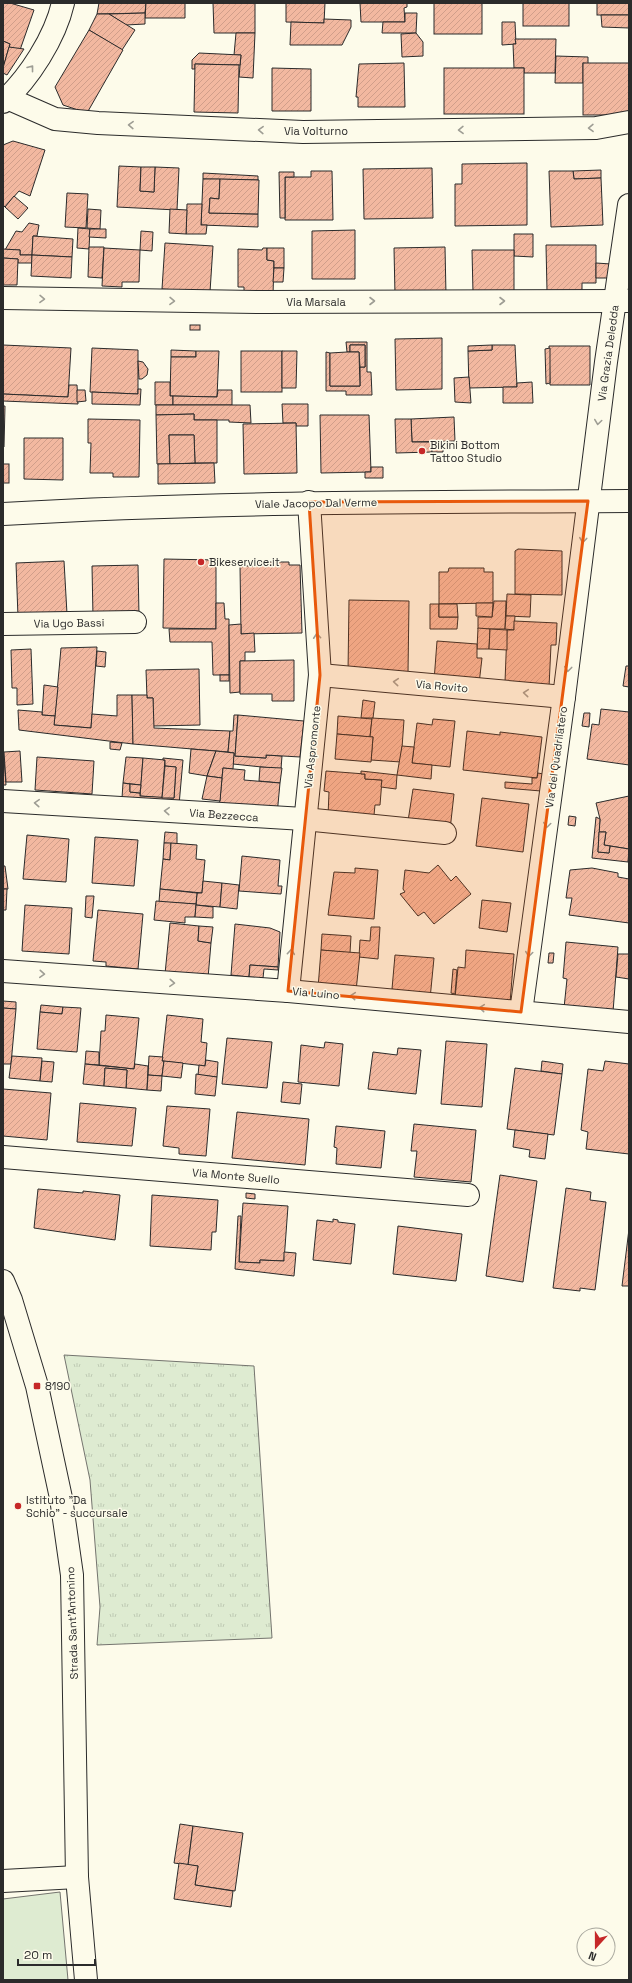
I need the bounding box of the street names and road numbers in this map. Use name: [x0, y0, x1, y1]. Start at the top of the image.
street label: Via Volturno: [284, 124, 348, 138]
street label: Via Marsala: [286, 295, 346, 309]
street label: Via Grazia Deledda: [594, 303, 622, 402]
street label: Viale Jacopo Dal Verme: [255, 495, 377, 511]
street label: Via Ugo Bassi: [34, 615, 105, 631]
street label: Via Rovito: [415, 677, 469, 695]
street label: Via Aspromonte: [301, 705, 323, 789]
street label: Via del Quadrilatero: [542, 705, 570, 809]
street label: Via Bezzecca: [189, 806, 260, 824]
street label: Via Luino: [292, 984, 341, 1002]
street label: Via Monte Suello: [192, 1165, 281, 1187]
street label: Strada Sant'Antonino: [63, 1566, 81, 1680]

